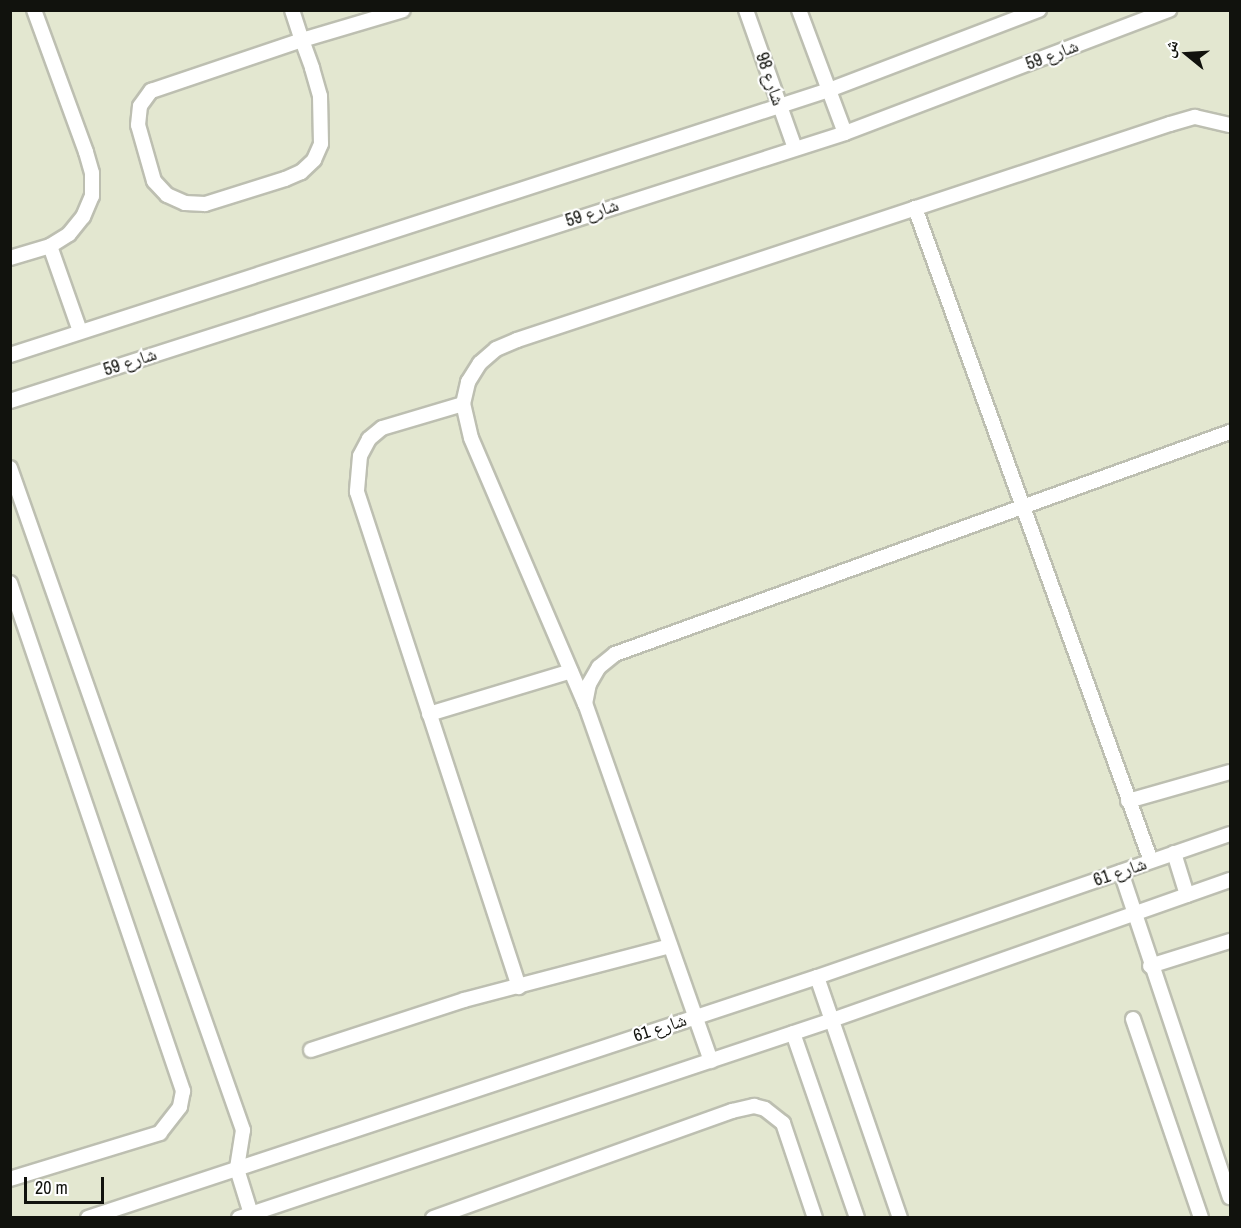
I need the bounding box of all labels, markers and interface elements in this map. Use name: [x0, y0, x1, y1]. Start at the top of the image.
north arrow: [1157, 24, 1217, 84]
street label: شارع 59: [1023, 35, 1081, 75]
text: ش: [1157, 37, 1183, 60]
street label: شارع 98: [751, 50, 789, 108]
street label: شارع 59: [563, 194, 621, 232]
street label: شارع 59: [101, 343, 159, 381]
street label: شارع 61: [1091, 853, 1149, 891]
street label: شارع 61: [631, 1009, 689, 1047]
scale bar: [27, 1165, 106, 1203]
text: 20 m: [35, 1175, 68, 1200]

